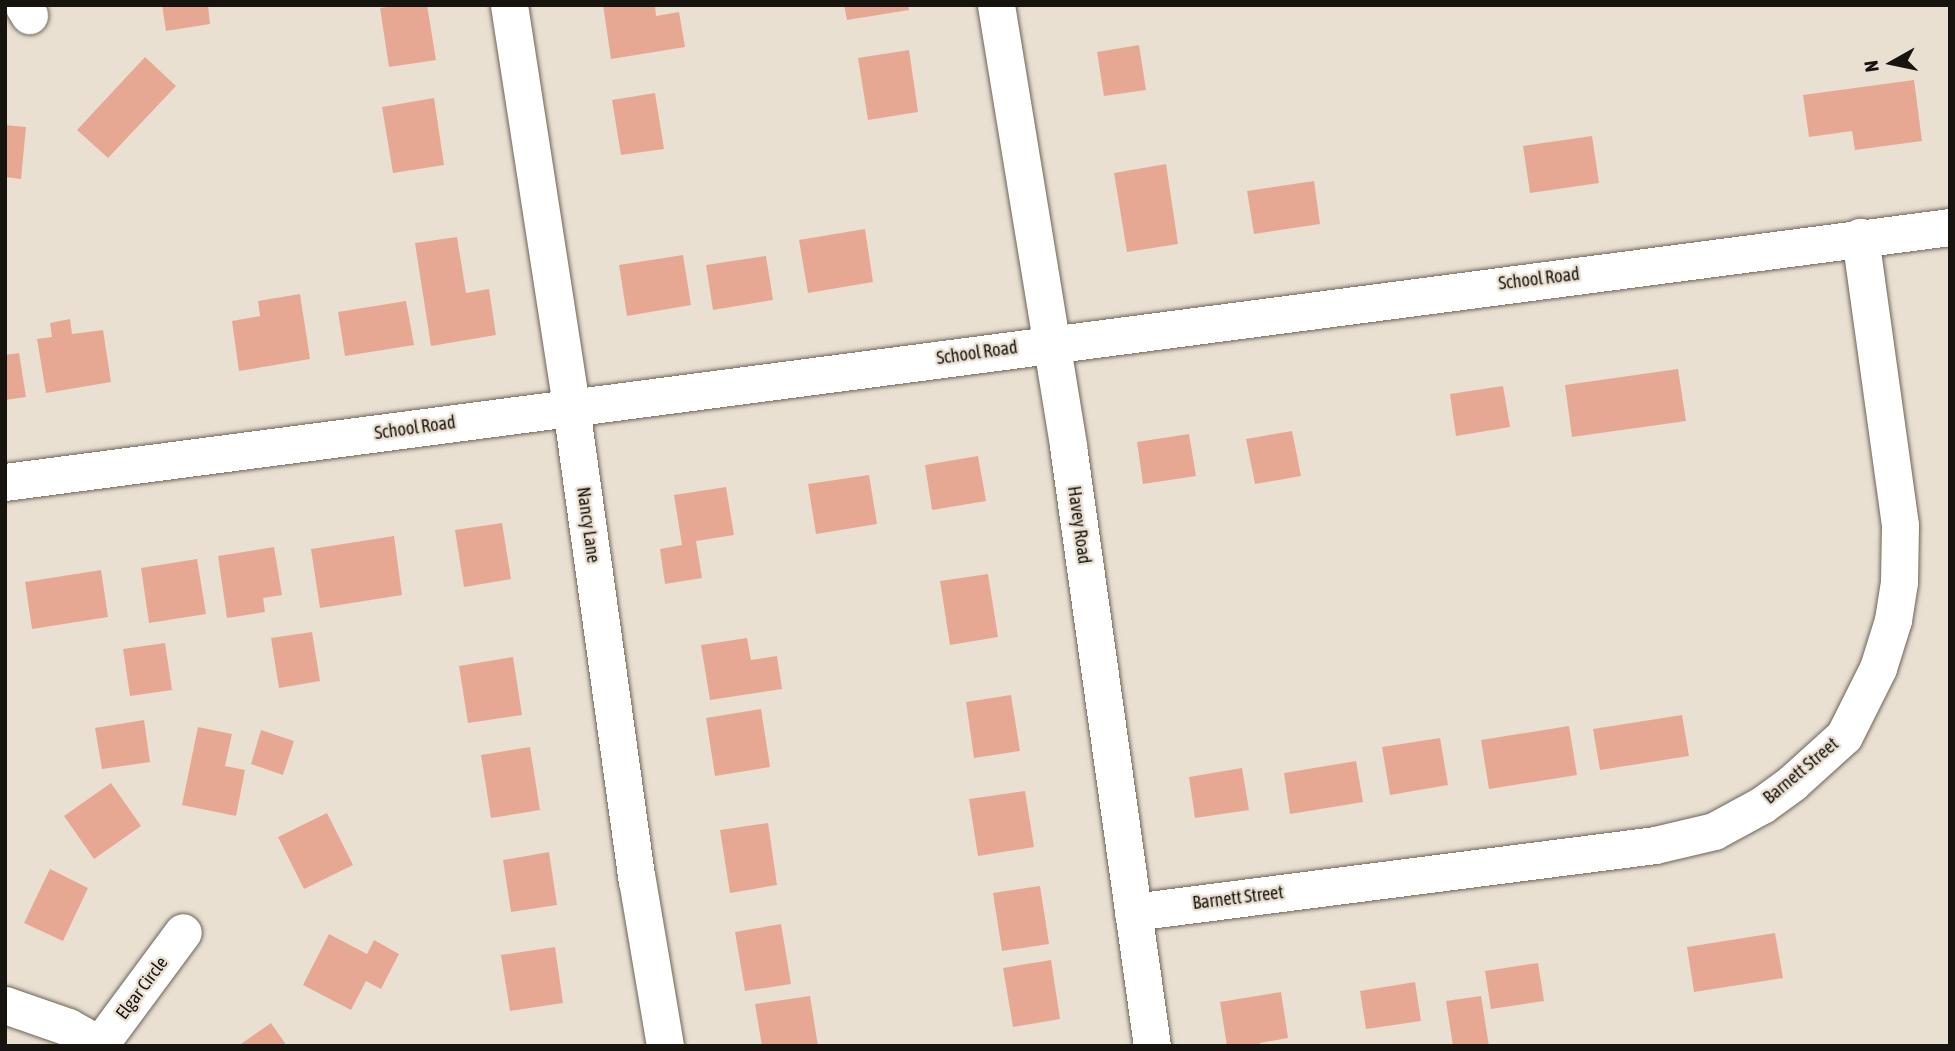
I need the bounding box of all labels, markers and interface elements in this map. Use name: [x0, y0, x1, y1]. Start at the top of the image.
north arrow: [1857, 28, 1927, 98]
text: N: [1860, 59, 1883, 74]
street label: School Road: [1497, 263, 1581, 295]
street label: School Road: [935, 337, 1019, 369]
street label: School Road: [373, 412, 457, 444]
street label: Havey Road: [1063, 485, 1095, 565]
street label: Nancy Lane: [572, 486, 604, 564]
street label: Barnett Street: [1759, 733, 1843, 809]
street label: Barnett Street: [1191, 882, 1285, 914]
street label: Elgar Circle: [112, 952, 172, 1024]

